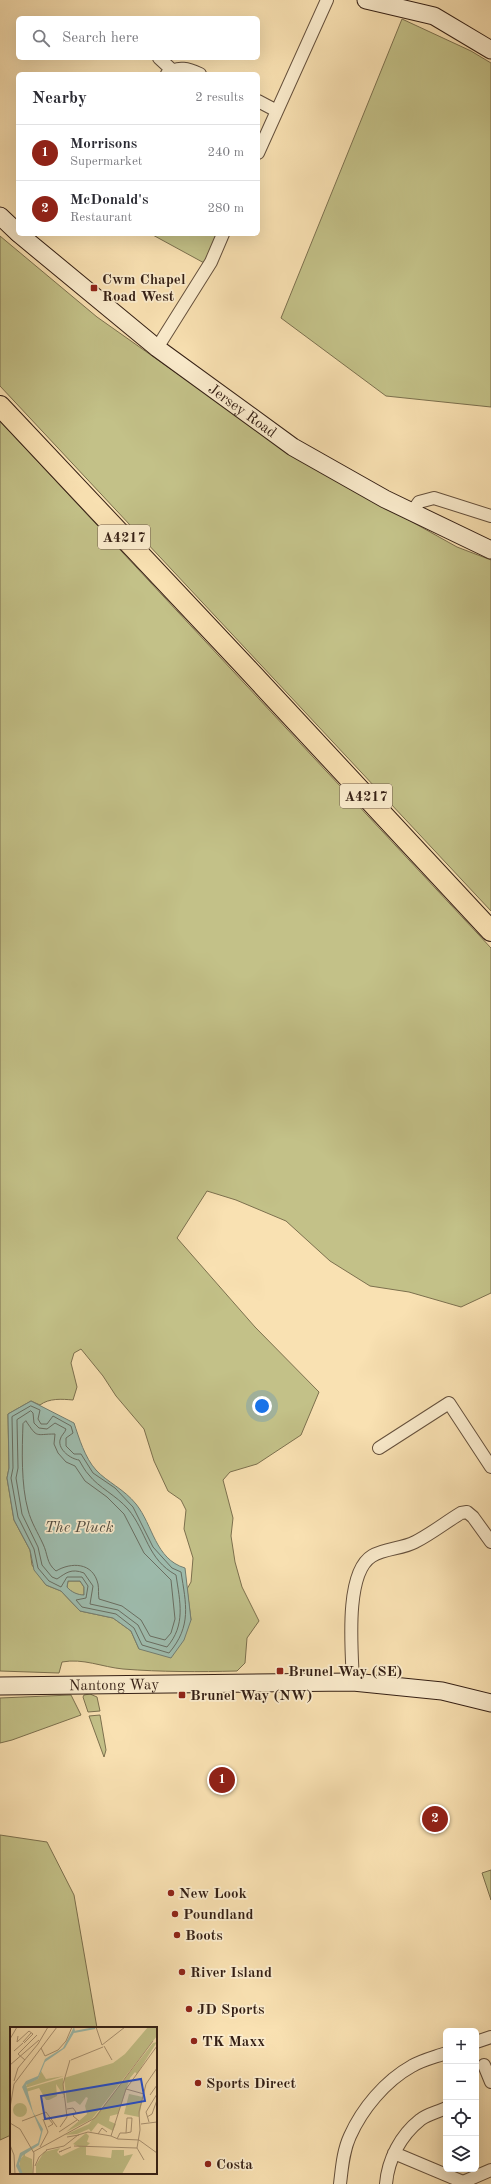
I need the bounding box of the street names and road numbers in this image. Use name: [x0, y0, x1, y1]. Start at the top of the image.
street label: Jersey Road: [205, 382, 279, 441]
road number: A4217: [98, 525, 150, 549]
road number: A4217: [340, 784, 392, 808]
street label: Nantong Way: [69, 1678, 159, 1694]

